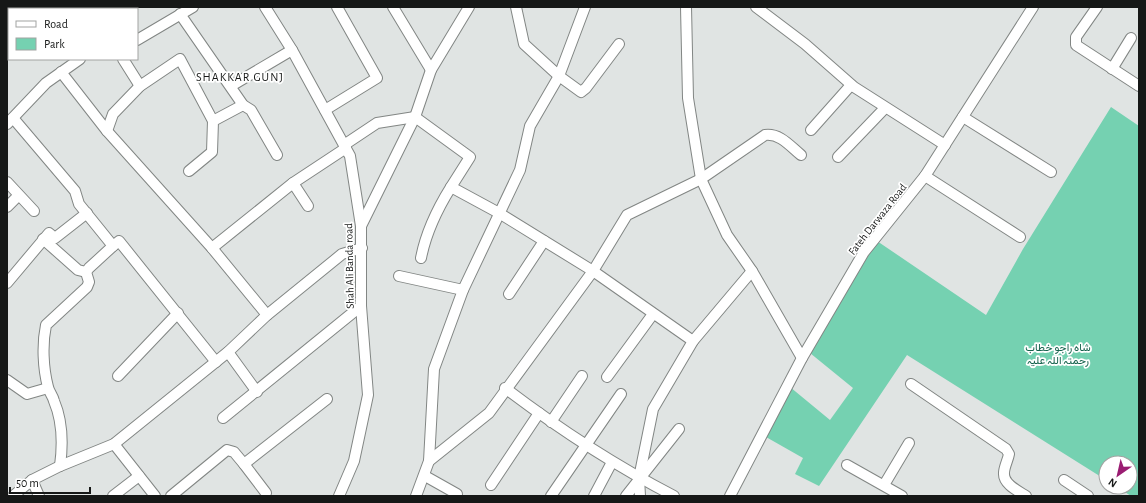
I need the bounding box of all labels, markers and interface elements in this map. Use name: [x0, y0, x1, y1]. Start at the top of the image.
legend: [8, 8, 138, 60]
text: Road: [44, 18, 68, 30]
text: Park: [44, 38, 65, 50]
district label: SHAKKAR GUNJ: [196, 71, 284, 83]
street label: Fateh Darwaza Road: [846, 181, 909, 257]
street label: Shah Ali Banda road: [343, 223, 356, 309]
park label: شاہ راجو خطاب رحمتہ اللہ علیہ: [1025, 342, 1091, 367]
north arrow: [1098, 455, 1138, 495]
scale bar: [10, 469, 90, 495]
text: N: [1106, 476, 1119, 490]
text: 50 m: [16, 477, 39, 489]

